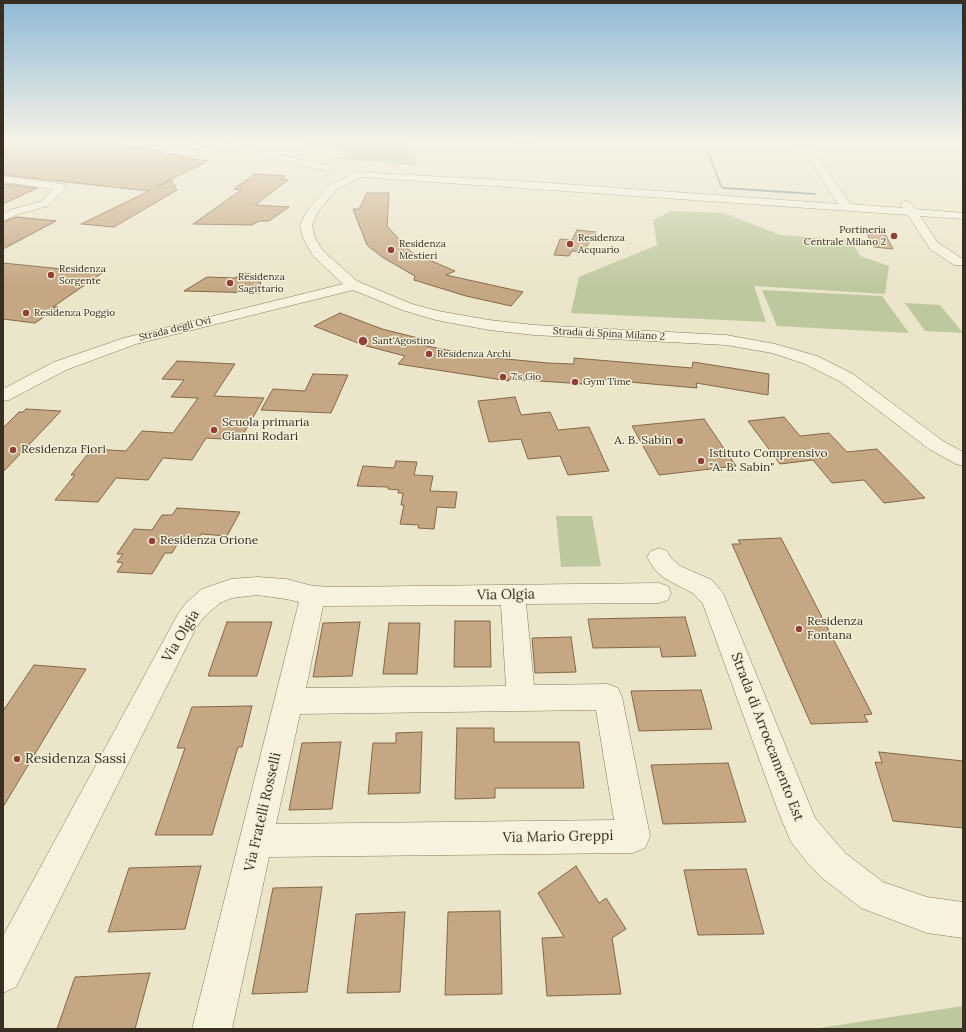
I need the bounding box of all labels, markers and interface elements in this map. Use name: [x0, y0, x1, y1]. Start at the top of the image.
place label: Portineria Centrale Milano 2: [804, 224, 886, 248]
marker: Portineria Centrale Milano 2: [889, 231, 899, 241]
place label: Residenza Acquario: [578, 232, 625, 256]
place label: Residenza Mestieri: [399, 238, 446, 262]
marker: Residenza Acquario: [565, 239, 575, 249]
marker: Residenza Mestieri: [386, 245, 396, 255]
place label: Residenza Sorgente: [59, 263, 106, 286]
marker: Residenza Sorgente: [46, 270, 56, 280]
place label: Residenza Sagittario: [238, 271, 285, 294]
marker: Residenza Sagittario: [225, 278, 235, 288]
place label: Residenza Poggio: [34, 307, 115, 319]
marker: Residenza Poggio: [21, 308, 31, 318]
street label: Strada degli Ovi: [138, 314, 212, 344]
street label: Strada di Spina Milano 2: [553, 325, 665, 343]
marker: Sant'Agostino: [357, 335, 369, 347]
place label: Sant'Agostino: [372, 335, 435, 347]
place label: Residenza Archi: [437, 348, 511, 360]
marker: Residenza Archi: [424, 349, 434, 359]
place label: 7's Gio: [511, 371, 541, 383]
marker: 7's Gio: [498, 372, 508, 382]
place label: Gym Time: [583, 376, 631, 388]
marker: Gym Time: [570, 377, 580, 387]
place label: Scuola primaria Gianni Rodari: [222, 416, 309, 444]
marker: Scuola primaria Gianni Rodari: [209, 425, 219, 435]
place label: A. B. Sabin: [614, 434, 672, 448]
marker: A. B. Sabin: [675, 436, 685, 446]
place label: Residenza Fiori: [21, 443, 106, 457]
marker: Residenza Fiori: [8, 445, 18, 455]
place label: Istituto Comprensivo "A. B. Sabin": [709, 447, 827, 475]
marker: Istituto Comprensivo "A. B. Sabin": [696, 456, 706, 466]
place label: Residenza Orione: [160, 534, 258, 548]
marker: Residenza Orione: [147, 536, 157, 546]
street label: Via Olgia: [477, 586, 535, 604]
street label: Via Olgia: [159, 607, 203, 665]
place label: Residenza Fontana: [807, 615, 863, 643]
marker: Residenza Fontana: [794, 624, 804, 634]
street label: Strada di Arroccamento Est: [727, 650, 807, 824]
place label: Residenza Sassi: [25, 751, 126, 767]
street label: Via Fratelli Rosselli: [241, 751, 285, 873]
marker: Residenza Sassi: [12, 754, 22, 764]
street label: Via Mario Greppi: [503, 828, 613, 846]

